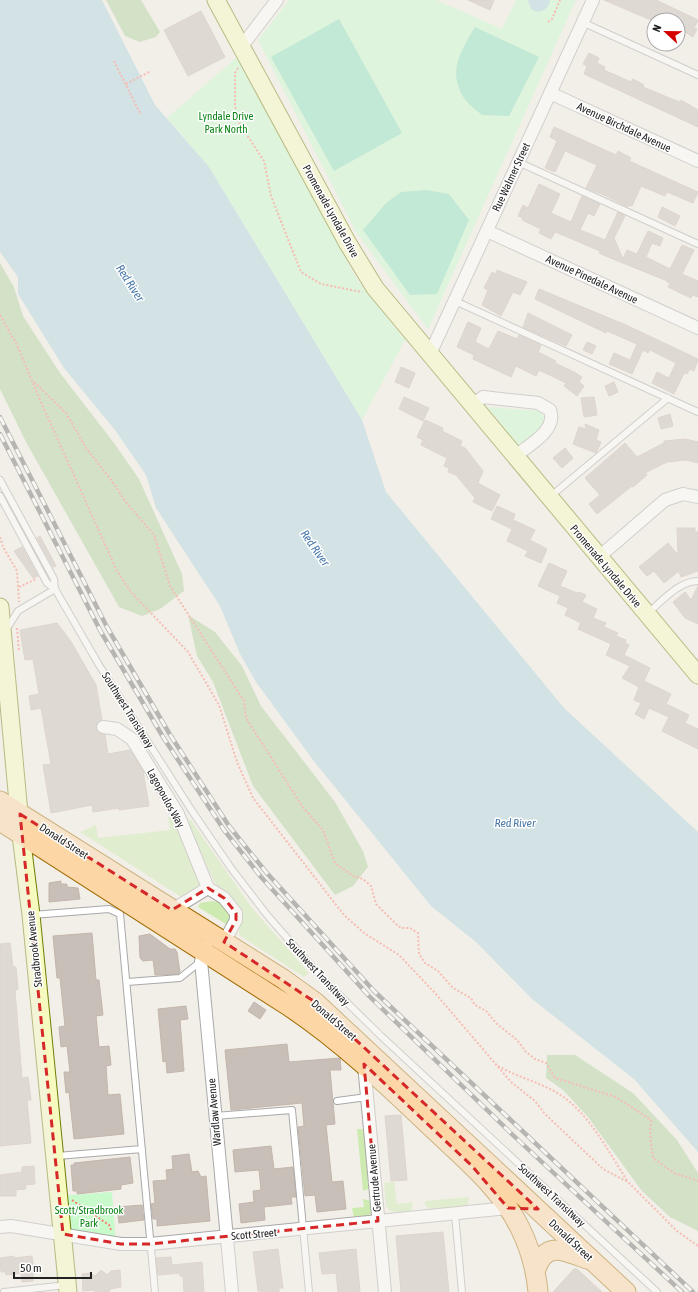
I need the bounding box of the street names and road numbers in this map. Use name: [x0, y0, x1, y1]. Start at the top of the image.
street label: Avenue Birchdale Avenue: [575, 100, 673, 154]
street label: Rue Walmer Street: [490, 141, 532, 213]
street label: Promenade Lyndale Drive: [301, 163, 361, 259]
street label: Avenue Pinedale Avenue: [544, 252, 640, 306]
street label: Promenade Lyndale Drive: [568, 522, 644, 610]
street label: Southwest Transitway: [100, 670, 156, 750]
street label: Lagopoulos Way: [145, 766, 187, 830]
street label: Donald Street: [37, 821, 91, 861]
street label: Stradbrook Avenue: [24, 910, 44, 988]
street label: Southwest Transitway: [284, 936, 352, 1008]
street label: Donald Street: [309, 997, 359, 1043]
street label: Wardlaw Avenue: [205, 1078, 223, 1146]
street label: Gertrude Avenue: [365, 1144, 383, 1212]
street label: Southwest Transitway: [516, 1161, 588, 1229]
street label: Donald Street: [547, 1217, 595, 1263]
street label: Scott Street: [231, 1226, 277, 1242]

